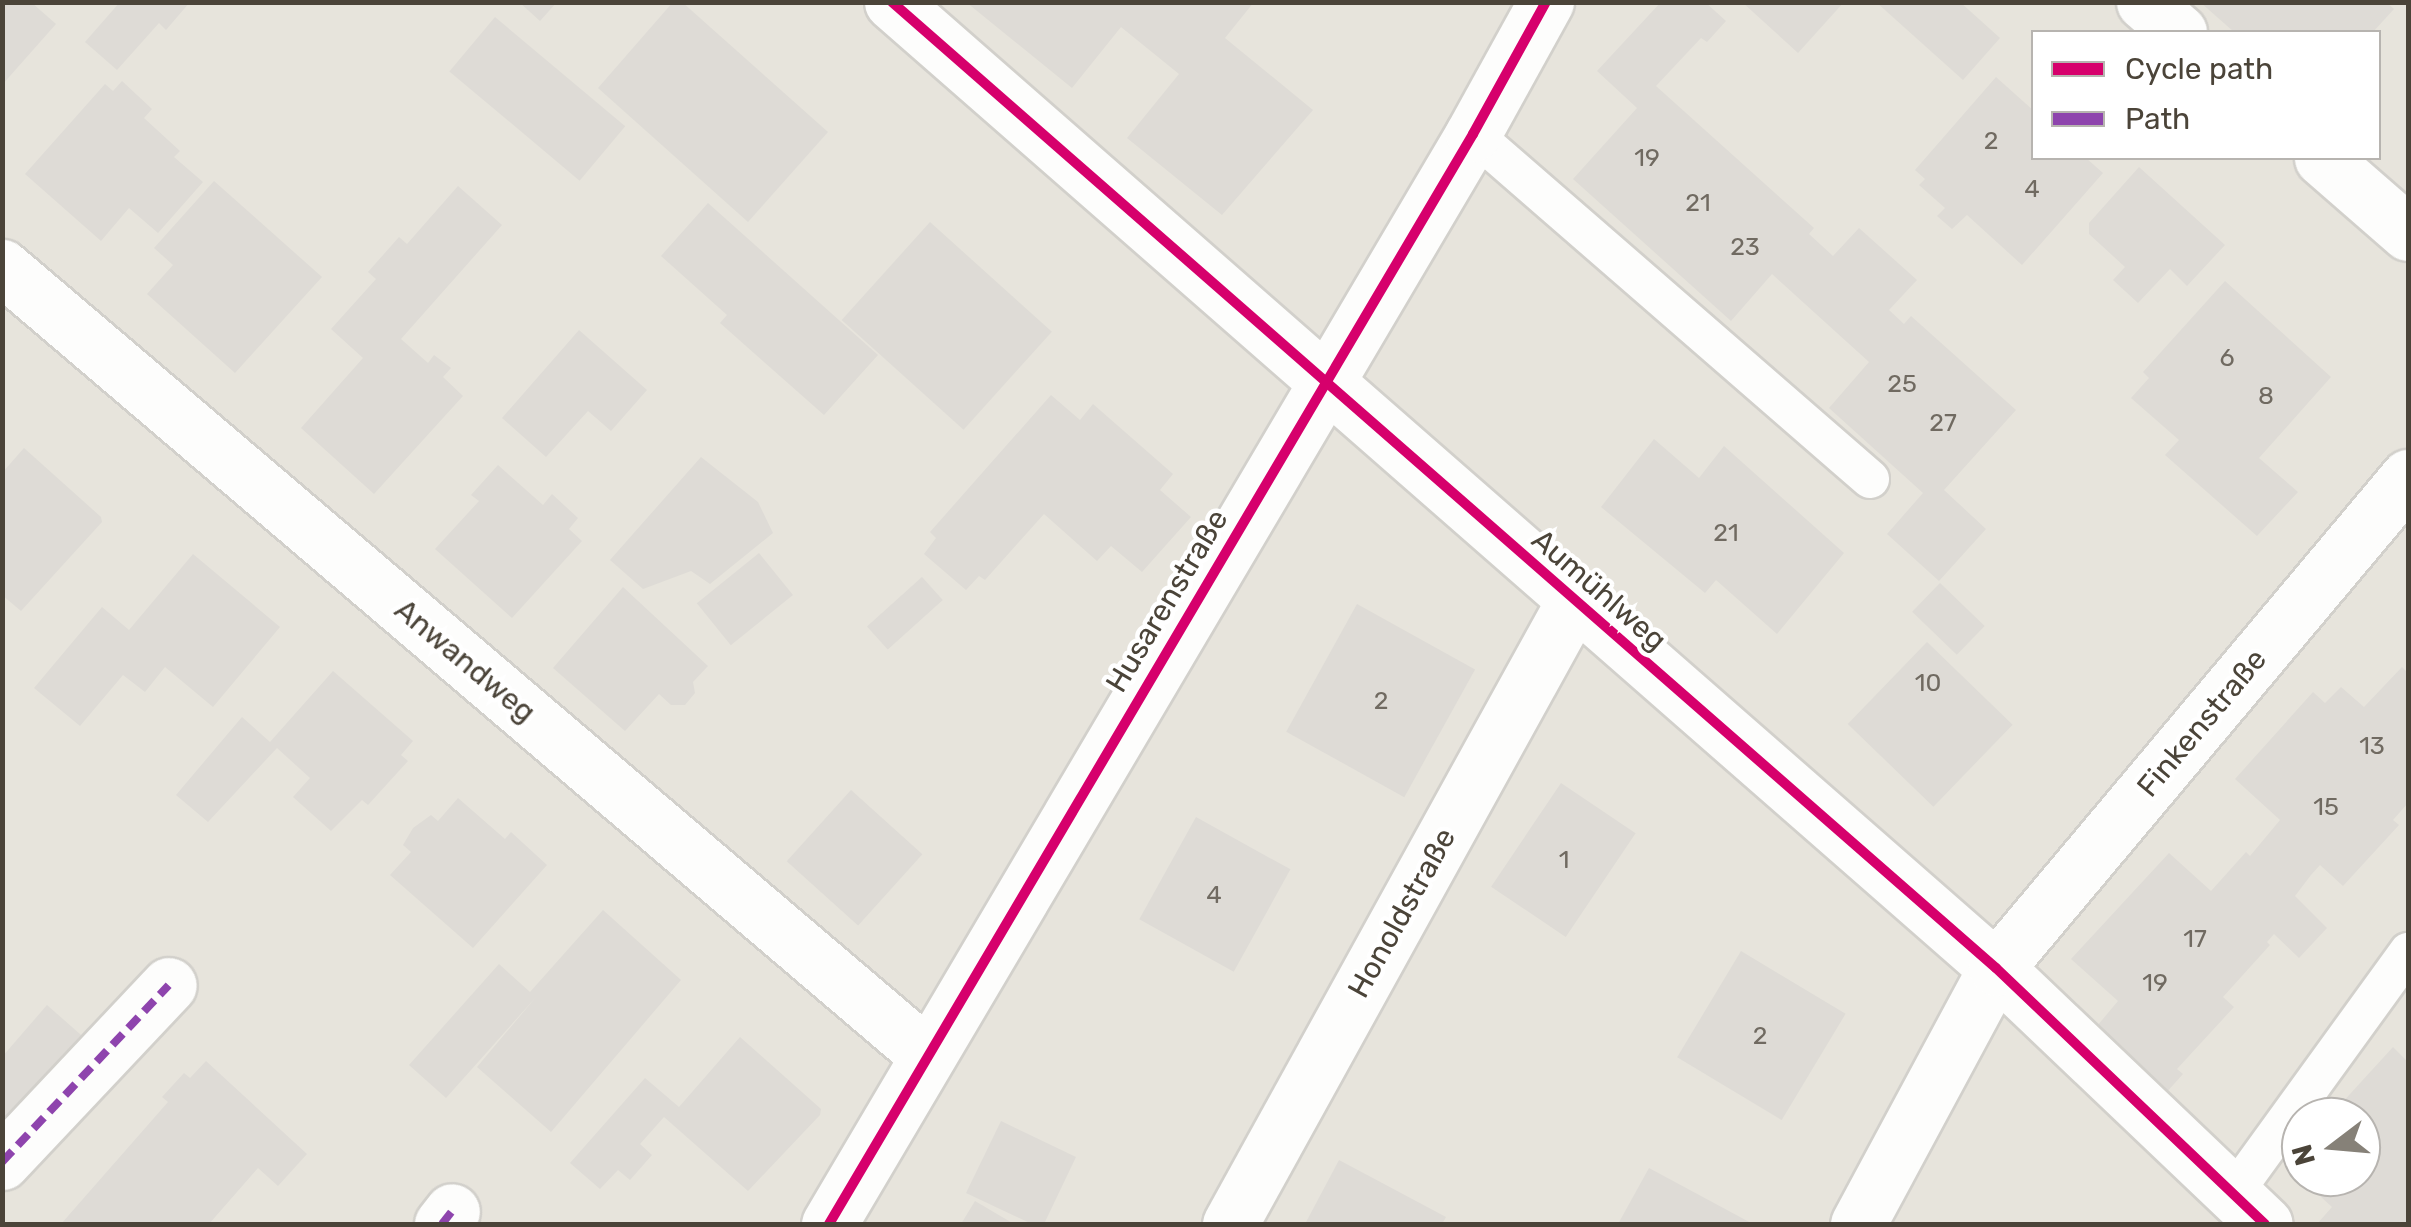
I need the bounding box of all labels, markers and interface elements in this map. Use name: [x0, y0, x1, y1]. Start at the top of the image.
legend: [2031, 30, 2381, 160]
text: Cycle path: [2125, 51, 2273, 87]
text: Path: [2125, 101, 2190, 137]
house number: 2: [1984, 126, 1998, 156]
house number: 19: [1634, 143, 1660, 173]
house number: 4: [2024, 174, 2040, 204]
house number: 21: [1685, 188, 1711, 218]
house number: 23: [1730, 232, 1760, 262]
house number: 6: [2219, 343, 2235, 373]
house number: 25: [1887, 369, 1917, 399]
house number: 8: [2258, 381, 2274, 411]
house number: 27: [1929, 408, 1957, 438]
street label: Husarenstraße: [1098, 503, 1236, 699]
house number: 21: [1713, 518, 1739, 548]
street label: Aumühlweg: [1524, 522, 1674, 658]
street label: Anwandweg: [387, 592, 543, 730]
street label: Finkenstraße: [2130, 642, 2274, 804]
house number: 10: [1915, 668, 1941, 698]
house number: 2: [1374, 686, 1388, 716]
house number: 13: [2359, 731, 2385, 761]
house number: 15: [2313, 792, 2339, 822]
street label: Honoldstraße: [1341, 822, 1463, 1004]
house number: 1: [1559, 845, 1569, 875]
house number: 4: [1206, 880, 1222, 910]
house number: 17: [2183, 924, 2207, 954]
house number: 19: [2142, 968, 2168, 998]
house number: 2: [1753, 1021, 1767, 1051]
north arrow: [2281, 1097, 2381, 1197]
text: N: [2285, 1141, 2322, 1169]

